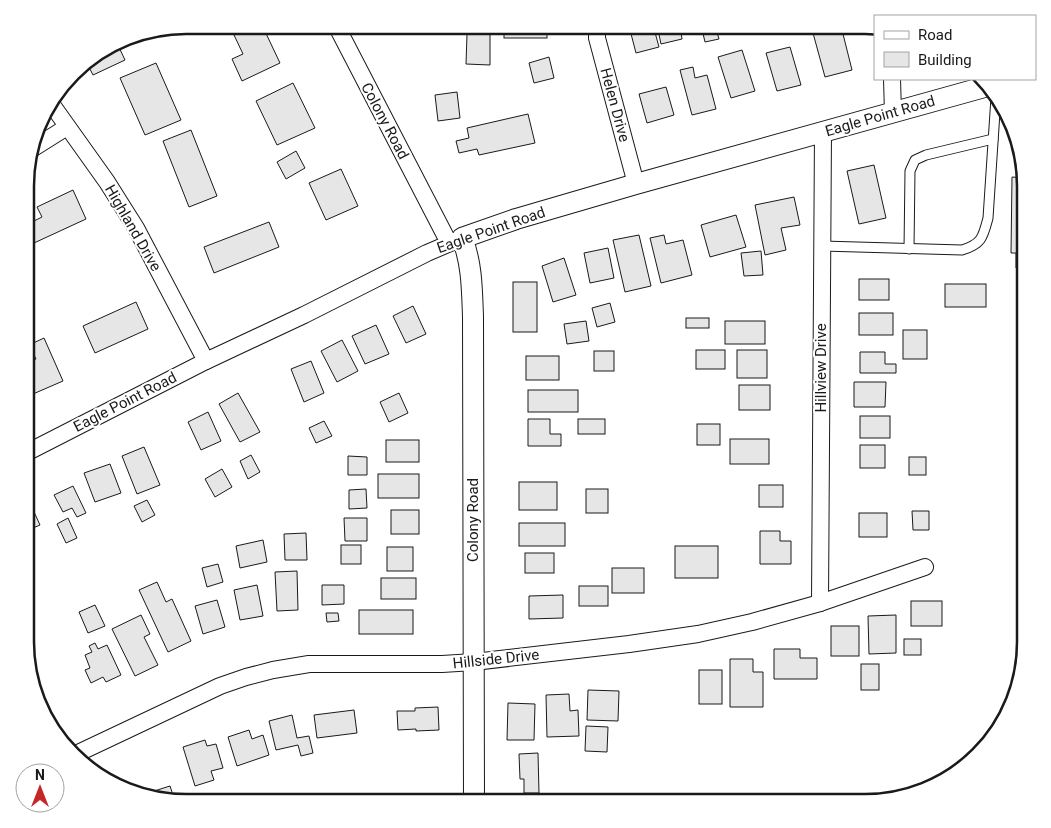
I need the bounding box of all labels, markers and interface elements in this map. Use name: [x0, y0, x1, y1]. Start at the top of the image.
legend: [874, 15, 1036, 80]
text: Road: [918, 26, 952, 44]
text: Building: [918, 51, 972, 69]
street label: Helen Drive: [596, 66, 634, 144]
street label: Colony Road: [357, 80, 413, 162]
street label: Eagle Point Road: [823, 92, 937, 140]
street label: Highland Drive: [101, 181, 165, 275]
street label: Eagle Point Road: [434, 203, 548, 257]
street label: Hillview Drive: [812, 323, 830, 413]
street label: Eagle Point Road: [70, 368, 180, 436]
street label: Colony Road: [464, 478, 482, 562]
street label: Hillside Drive: [452, 646, 540, 672]
north arrow: [15, 763, 65, 813]
text: N: [35, 767, 45, 783]

